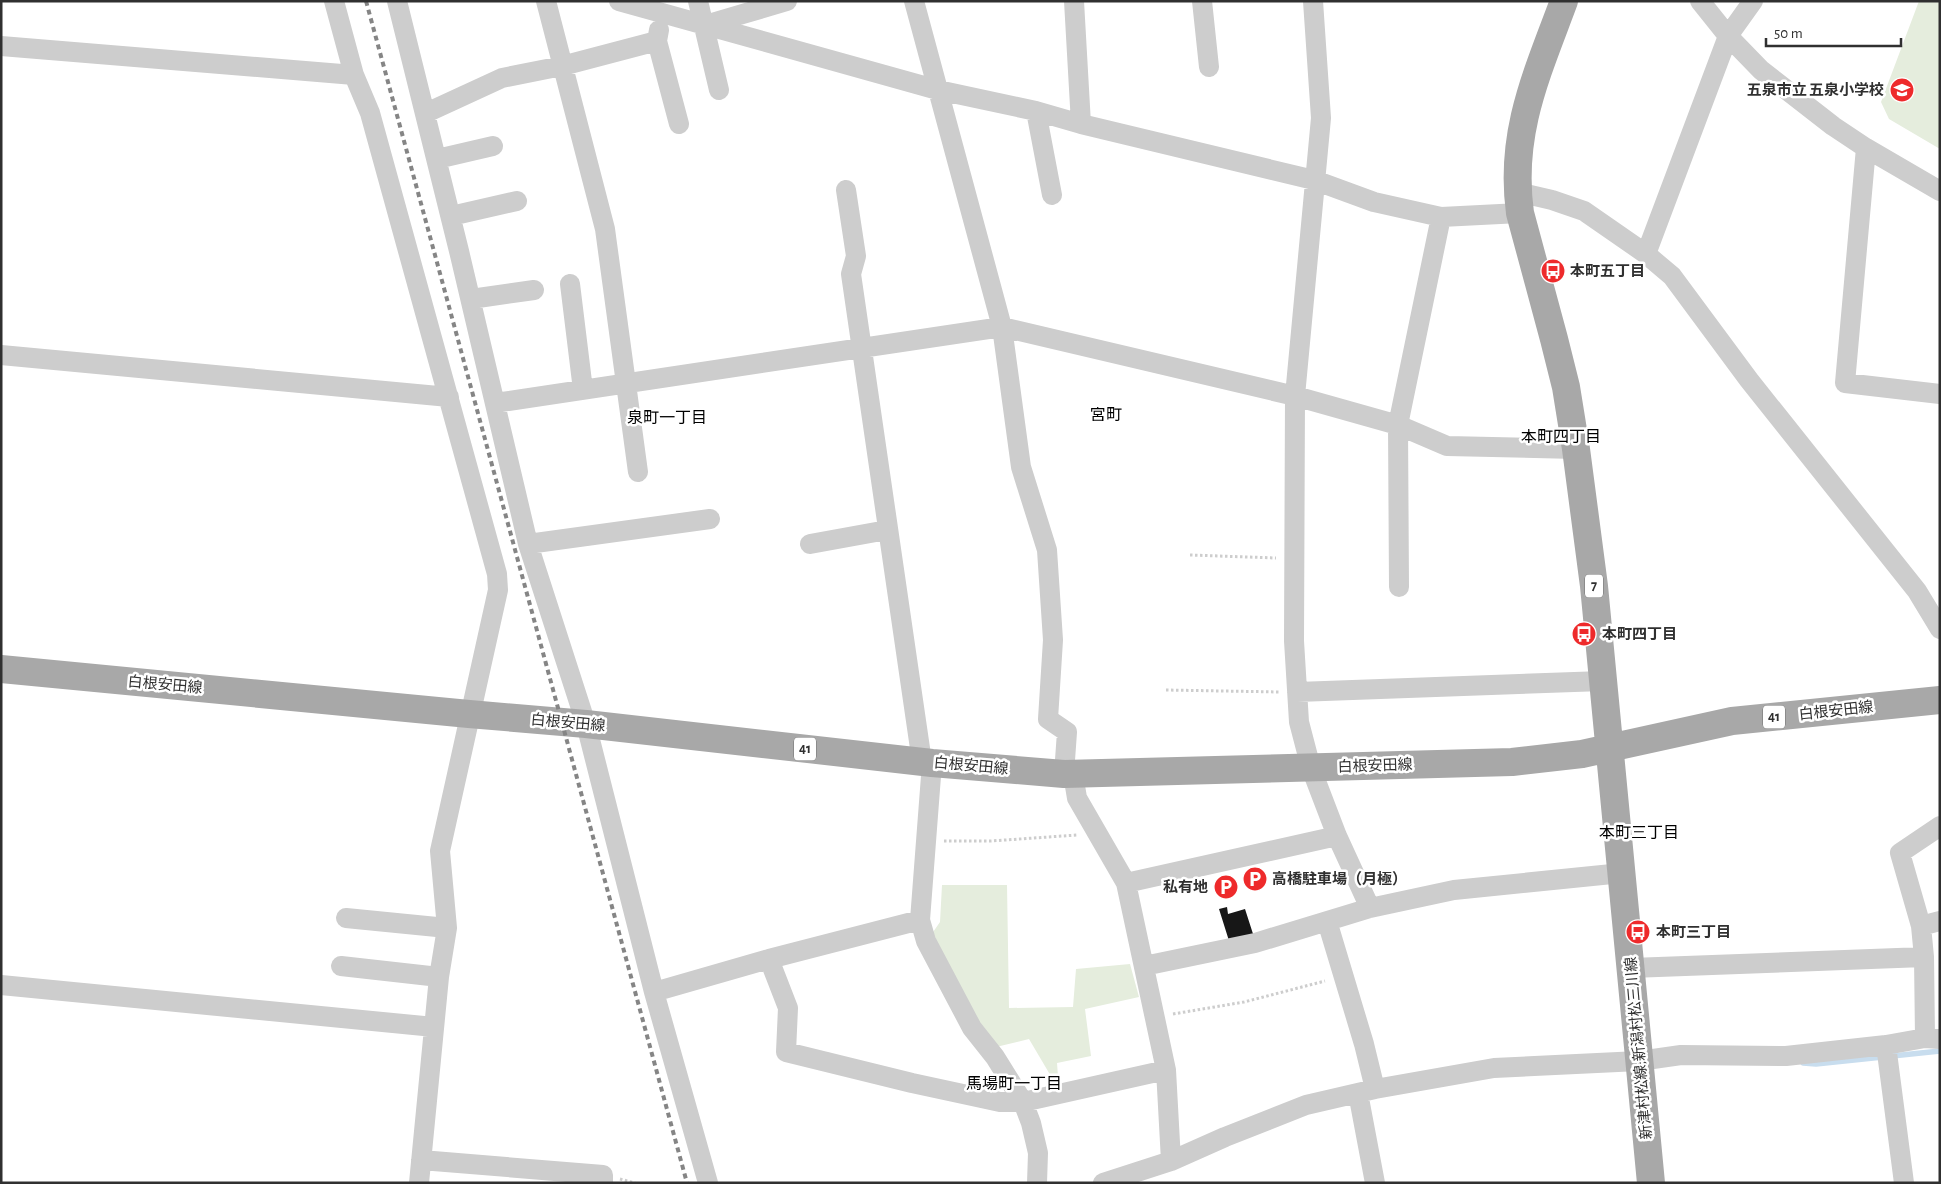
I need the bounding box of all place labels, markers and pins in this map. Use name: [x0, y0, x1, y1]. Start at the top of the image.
school or university icon: 五泉市立 五泉小学校: [1889, 77, 1915, 103]
place label: 五泉市立 五泉小学校: [1747, 82, 1884, 98]
bus stop icon: 本町五丁目: [1540, 258, 1566, 284]
place label: 本町五丁目: [1570, 263, 1645, 279]
bus stop icon: 本町四丁目: [1571, 621, 1597, 647]
place label: 本町四丁目: [1602, 626, 1677, 642]
parking icon: 高橋駐車場（月極）: [1242, 866, 1268, 892]
place label: 高橋駐車場（月極）: [1272, 871, 1407, 887]
parking icon: 私有地: [1213, 874, 1239, 900]
place label: 私有地: [1163, 879, 1208, 895]
bus stop icon: 本町三丁目: [1625, 919, 1651, 945]
place label: 本町三丁目: [1656, 924, 1731, 940]

